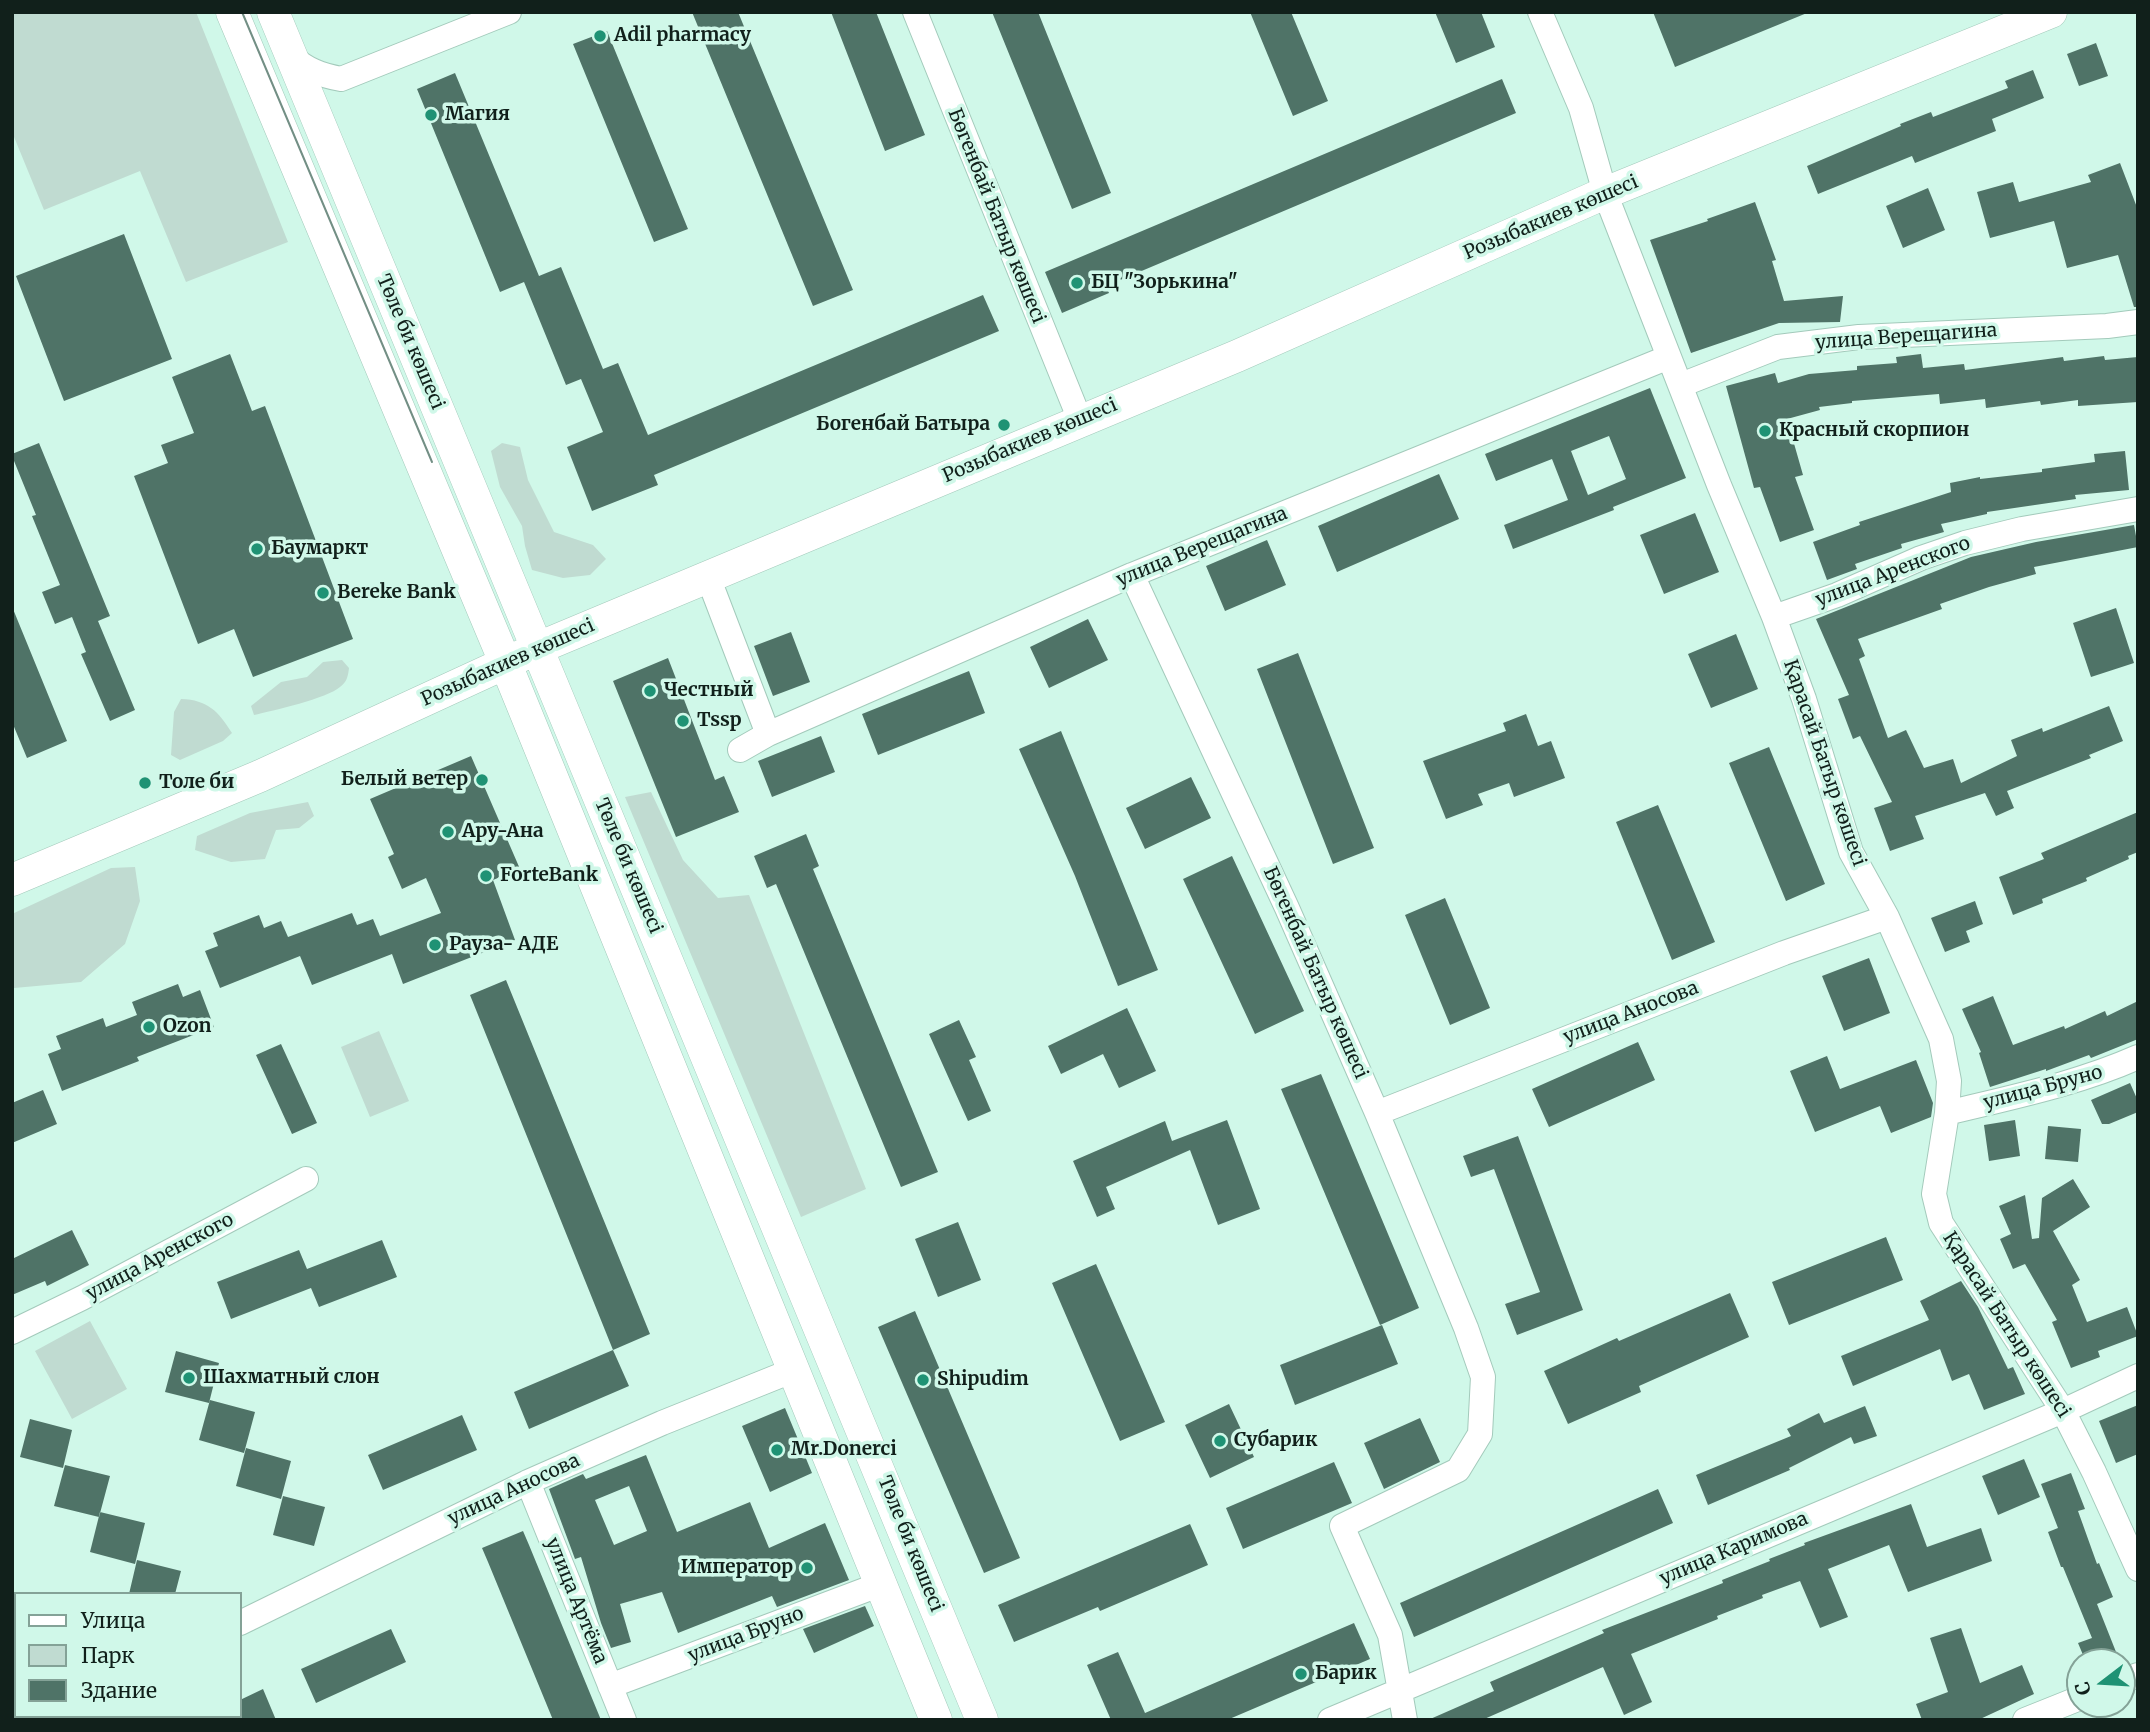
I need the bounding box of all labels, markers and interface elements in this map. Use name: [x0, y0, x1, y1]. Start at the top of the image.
place label: Adil pharmacy: [614, 25, 751, 47]
marker: Adil pharmacy: [592, 28, 608, 44]
place label: Магия: [445, 104, 510, 126]
street label: Бөгенбай Батыр көшесі: [942, 105, 1050, 327]
marker: Магия: [423, 107, 439, 123]
street label: Розыбакиев көшесі: [1460, 171, 1642, 265]
street label: Төле би көшесі: [371, 271, 449, 413]
place label: БЦ "Зорькина": [1091, 272, 1238, 294]
marker: БЦ "Зорькина": [1069, 275, 1085, 291]
street label: улица Верещагина: [1814, 319, 1998, 355]
street label: Розыбакиев көшесі: [939, 394, 1121, 488]
place label: Богенбай Батыра: [816, 414, 990, 436]
marker: Богенбай Батыра: [996, 417, 1012, 433]
place label: Красный скорпион: [1779, 420, 1969, 442]
marker: Красный скорпион: [1757, 423, 1773, 439]
street label: улица Верещагина: [1113, 502, 1291, 592]
street label: улица Аренского: [1813, 532, 1973, 612]
place label: Баумаркт: [271, 538, 368, 560]
marker: Баумаркт: [249, 541, 265, 557]
place label: Bereke Bank: [337, 582, 456, 604]
marker: Bereke Bank: [315, 585, 331, 601]
street label: Розыбакиев көшесі: [418, 614, 598, 712]
street label: Қарасай Батыр көшесі: [1778, 657, 1870, 869]
place label: Честный: [664, 680, 754, 702]
marker: Честный: [642, 683, 658, 699]
place label: Tssp: [697, 710, 742, 732]
marker: Tssp: [675, 713, 691, 729]
place label: Белый ветер: [341, 769, 468, 791]
place label: Толе би: [159, 772, 234, 794]
marker: Белый ветер: [474, 772, 490, 788]
marker: Толе би: [137, 775, 153, 791]
street label: Төле би көшесі: [589, 795, 667, 937]
place label: Ару-Ана: [462, 821, 544, 843]
marker: Ару-Ана: [440, 824, 456, 840]
street label: Бөгенбай Батыр көшесі: [1258, 863, 1372, 1083]
place label: ForteBank: [500, 865, 598, 887]
marker: ForteBank: [478, 868, 494, 884]
place label: Рауза- АДЕ: [449, 934, 558, 956]
marker: Рауза- АДЕ: [427, 937, 443, 953]
street label: улица Аносова: [1560, 977, 1702, 1049]
place label: Ozon: [163, 1016, 211, 1038]
marker: Ozon: [141, 1019, 157, 1035]
street label: улица Бруно: [1981, 1061, 2105, 1115]
street label: улица Аренского: [82, 1209, 238, 1305]
street label: Қарасай Батыр көшесі: [1937, 1228, 2075, 1422]
place label: Шахматный слон: [203, 1367, 380, 1389]
place label: Shipudim: [937, 1369, 1029, 1391]
marker: Шахматный слон: [181, 1370, 197, 1386]
marker: Shipudim: [915, 1372, 931, 1388]
place label: Субарик: [1234, 1430, 1317, 1452]
marker: Субарик: [1212, 1433, 1228, 1449]
place label: Mr.Donerci: [791, 1439, 897, 1461]
marker: Mr.Donerci: [769, 1442, 785, 1458]
street label: улица Аносова: [444, 1450, 584, 1530]
street label: Төле би көшесі: [872, 1473, 948, 1615]
street label: улица Каримова: [1657, 1508, 1811, 1590]
street label: улица Артёма: [540, 1534, 612, 1668]
place label: Император: [681, 1557, 793, 1579]
marker: Император: [799, 1560, 815, 1576]
legend: [14, 1592, 242, 1718]
street label: улица Бруно: [685, 1602, 807, 1668]
text: Улица: [81, 1607, 145, 1634]
text: Парк: [81, 1642, 135, 1669]
north arrow: [2066, 1648, 2136, 1718]
place label: Барик: [1315, 1663, 1377, 1685]
marker: Барик: [1293, 1666, 1309, 1682]
text: Здание: [81, 1677, 157, 1704]
text: С: [2070, 1679, 2096, 1698]

